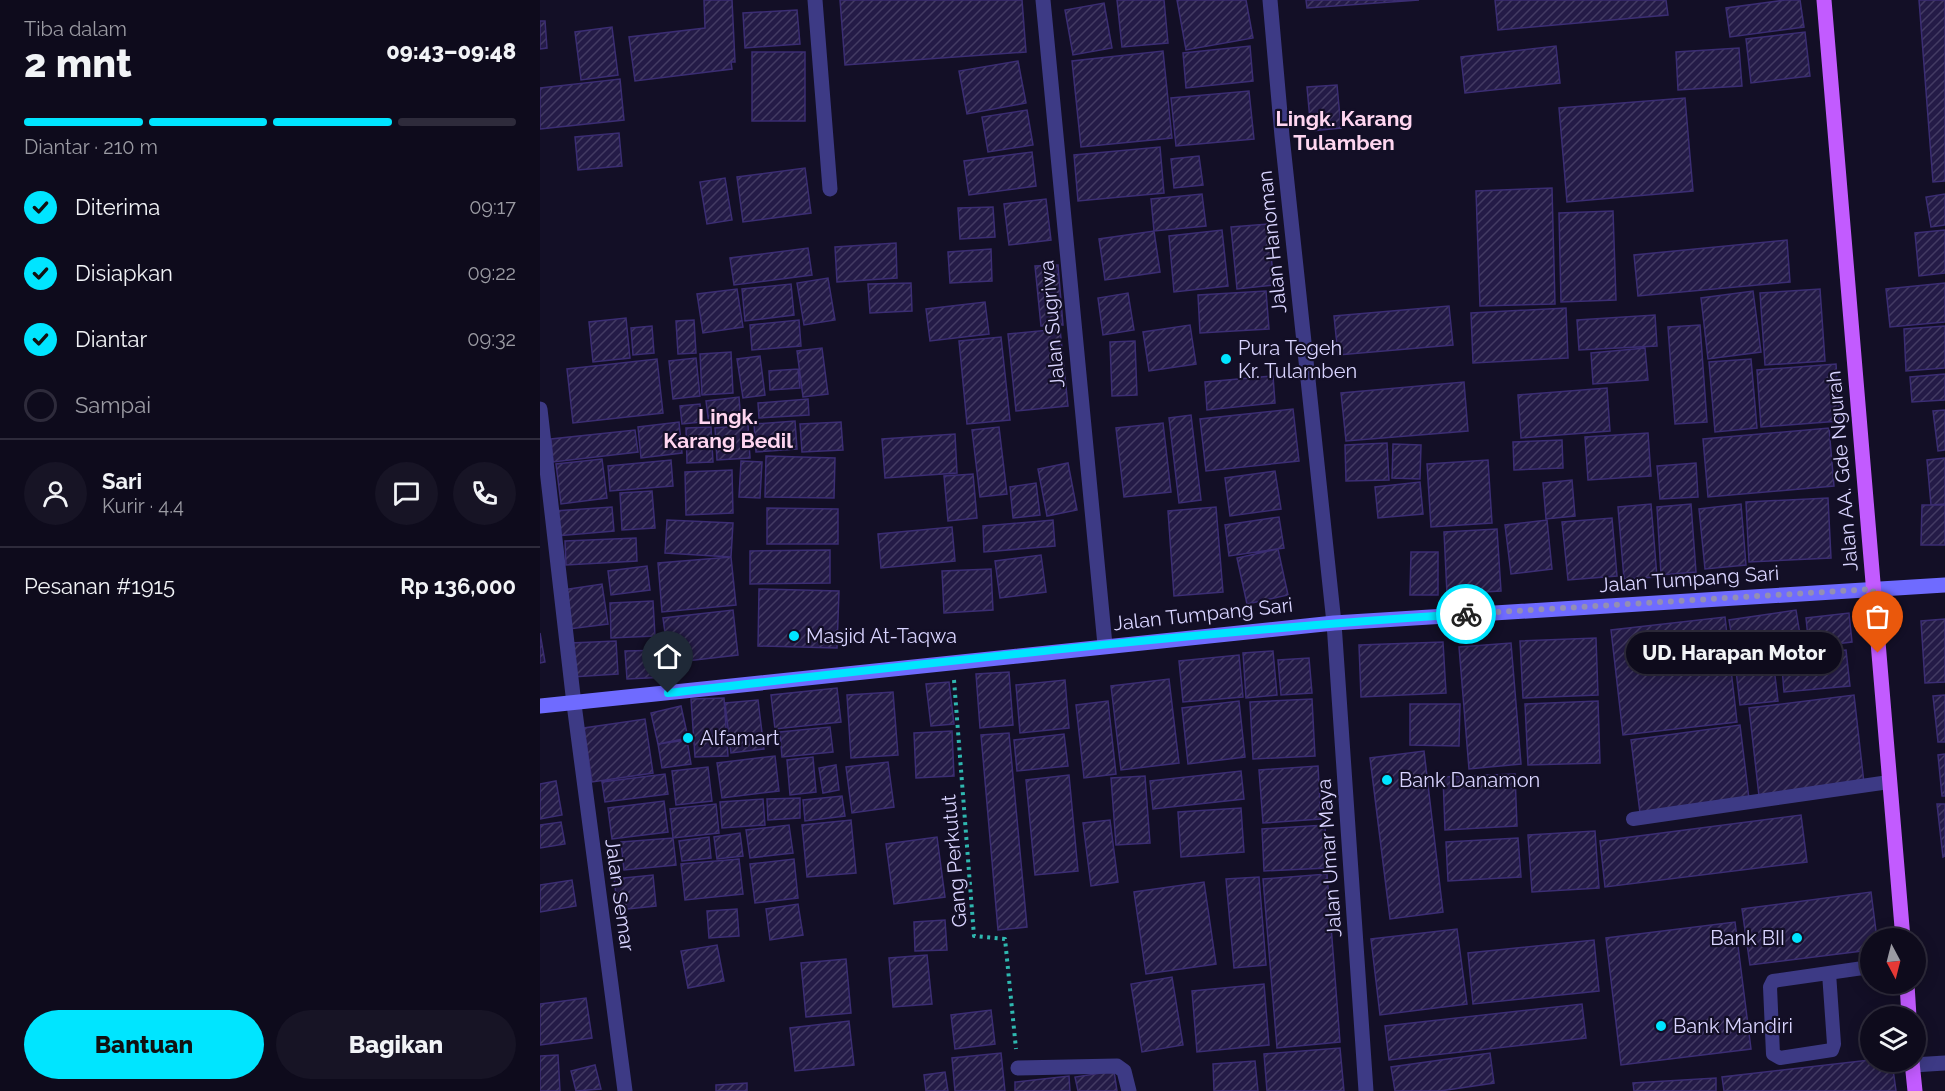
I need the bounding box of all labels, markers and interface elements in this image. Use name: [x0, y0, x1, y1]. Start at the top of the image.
text: Tiba dalam: [24, 17, 127, 41]
text: 09:43–09:48: [386, 38, 516, 64]
text: 2 mnt: [24, 40, 132, 86]
district label: Lingk. Karang Tulamben: [1275, 106, 1413, 155]
text: Diantar · 210 m: [24, 135, 158, 159]
street label: Jalan Hanoman: [1253, 169, 1291, 315]
icon: check: [24, 191, 57, 224]
text: Diterima: [75, 194, 160, 220]
text: 09:17: [469, 195, 516, 219]
icon: check: [24, 257, 57, 290]
street label: Jalan Sugriwa: [1034, 259, 1070, 389]
text: Disiapkan: [75, 260, 173, 286]
text: 09:22: [467, 261, 516, 285]
icon: check: [24, 323, 57, 356]
text: Diantar: [75, 326, 147, 352]
text: 09:32: [467, 327, 516, 351]
place label: Pura Tegeh Kr. Tulamben: [1238, 336, 1357, 383]
marker: Pura Tegeh Kr. Tulamben: [1219, 352, 1233, 366]
street label: Jalan AA. Gde Ngurah: [1821, 370, 1863, 572]
text: Sampai: [75, 392, 151, 418]
district label: Lingk. Karang Bedil: [663, 404, 793, 453]
button: person: [24, 462, 87, 525]
button: chat: [375, 462, 438, 525]
button: phone: [453, 462, 516, 525]
text: Sari: [102, 468, 142, 494]
text: Kurir · 4.4: [102, 494, 184, 518]
street label: Jalan Tumpang Sari: [1598, 561, 1780, 597]
text: Pesanan #1915: [24, 573, 175, 599]
text: Rp 136,000: [400, 573, 516, 599]
courier: [1436, 584, 1496, 644]
pin: [1852, 591, 1903, 653]
street label: Jalan Tumpang Sari: [1112, 593, 1294, 635]
icon: bike: [1450, 598, 1483, 631]
icon: bag: [1861, 600, 1894, 633]
place label: Masjid At-Taqwa: [806, 624, 957, 648]
marker: Masjid At-Taqwa: [787, 629, 801, 643]
pin: [642, 631, 693, 693]
callout: UD. Harapan Motor: [1626, 632, 1842, 674]
icon: home: [651, 640, 684, 673]
text: UD. Harapan Motor: [1642, 641, 1826, 665]
place label: Alfamart: [700, 726, 780, 750]
marker: Alfamart: [681, 731, 695, 745]
place label: Bank Danamon: [1399, 768, 1540, 792]
marker: Bank Danamon: [1380, 773, 1394, 787]
street label: Jalan Umar Maya: [1311, 778, 1347, 938]
street label: Gang Perkutut: [936, 793, 972, 928]
street label: Jalan Semar: [600, 837, 640, 953]
place label: Bank BII: [1710, 926, 1785, 950]
north arrow: [1860, 928, 1926, 994]
map controls: [1860, 928, 1926, 1072]
marker: Bank BII: [1790, 931, 1804, 945]
button: layers: [1860, 1006, 1926, 1072]
button: Bantuan: [24, 1010, 264, 1079]
button: Bagikan: [276, 1010, 516, 1079]
place label: Bank Mandiri: [1673, 1014, 1793, 1038]
marker: Bank Mandiri: [1654, 1019, 1668, 1033]

